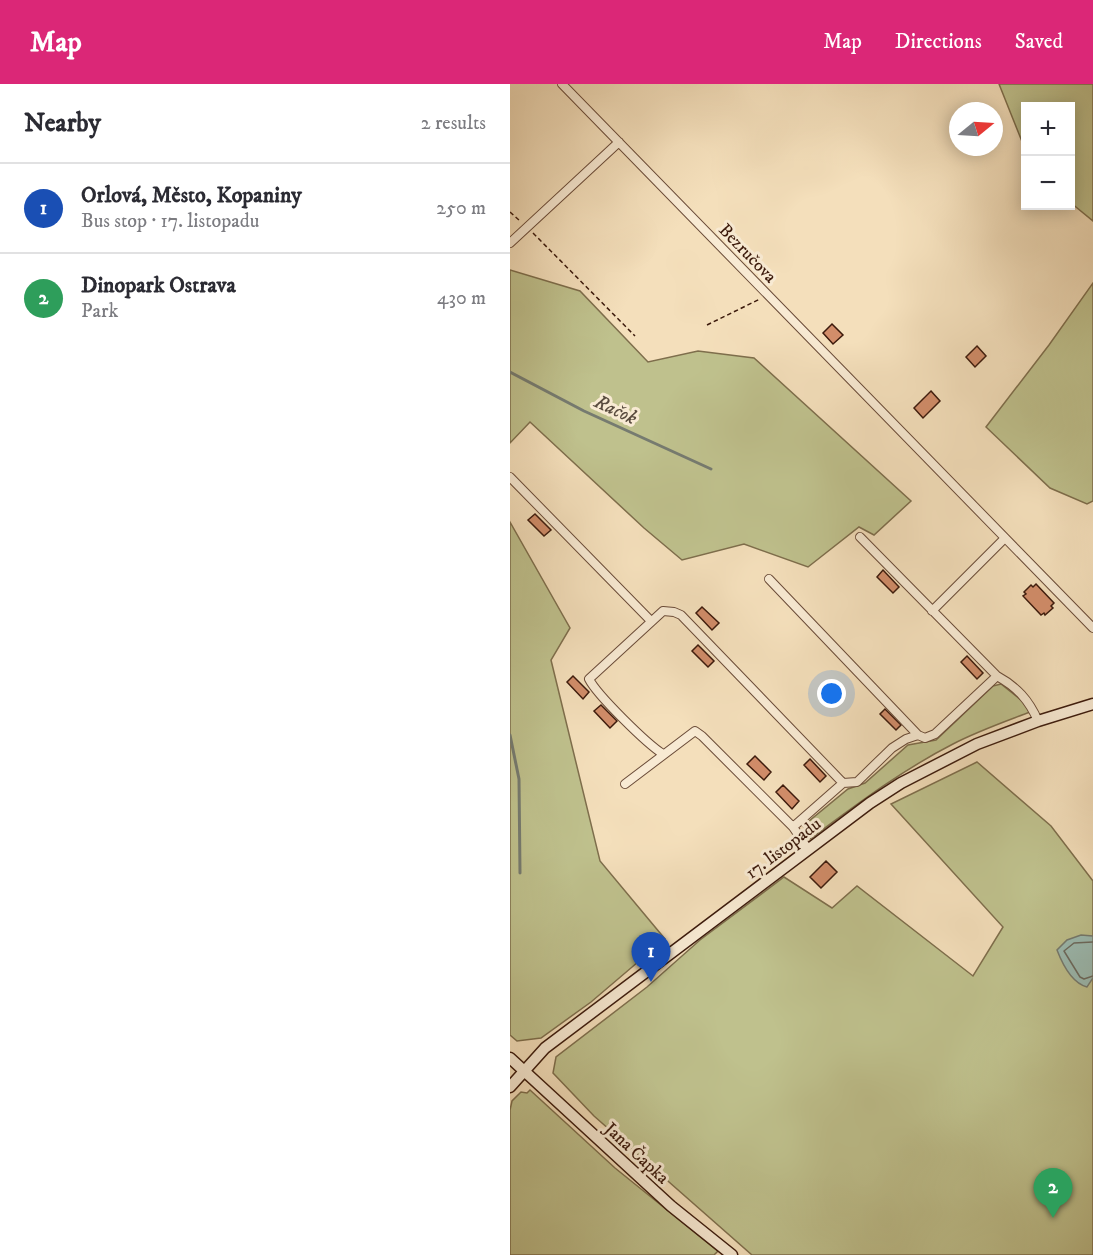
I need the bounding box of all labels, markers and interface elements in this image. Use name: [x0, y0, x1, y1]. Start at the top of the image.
text: Map: [30, 25, 82, 60]
text: Map: [823, 29, 862, 55]
text: Directions: [895, 29, 982, 55]
text: Saved: [1015, 29, 1063, 55]
north arrow: [949, 102, 1003, 156]
map controls: [1021, 102, 1075, 210]
button: +: [1021, 102, 1075, 156]
text: Nearby: [24, 107, 101, 140]
text: 2 results: [421, 111, 486, 136]
button: −: [1021, 156, 1075, 210]
text: Orlová, Město, Kopaniny: [81, 182, 302, 209]
text: 1: [40, 196, 47, 221]
text: 250 m: [436, 196, 486, 221]
text: Bus stop · 17. listopadu: [81, 209, 259, 234]
street label: Bezručova: [714, 219, 781, 288]
text: Dinopark Ostrava: [81, 272, 236, 299]
text: 2: [39, 286, 48, 311]
text: 430 m: [437, 286, 486, 311]
text: Park: [81, 299, 118, 324]
water label: Račok: [589, 389, 641, 431]
your location: [817, 679, 846, 708]
street label: 17. listopadu: [741, 813, 826, 884]
pin: 1: [632, 932, 670, 982]
street label: Jana Čapka: [598, 1116, 674, 1189]
pin: 2: [1034, 1168, 1072, 1218]

